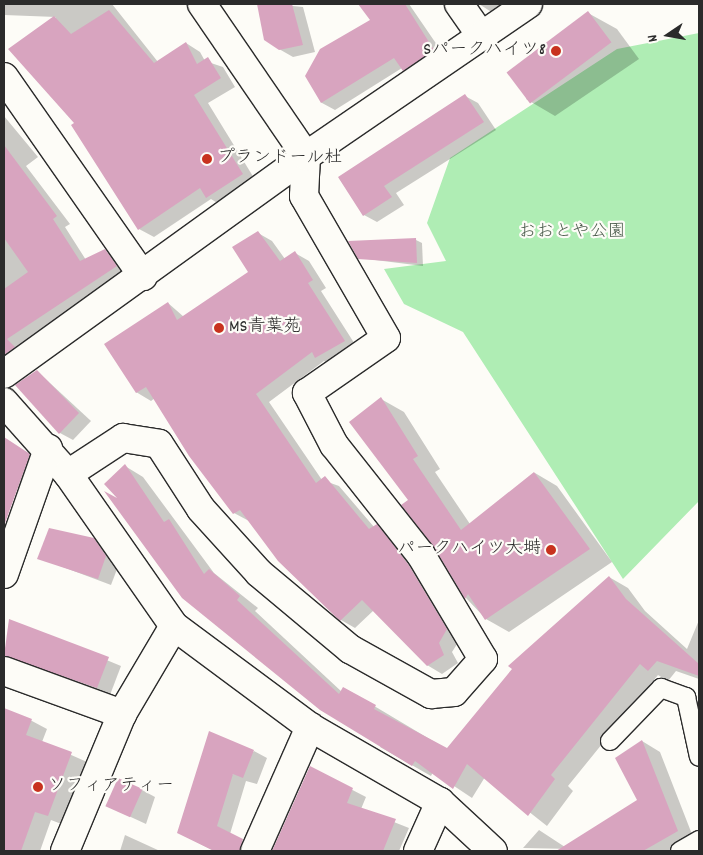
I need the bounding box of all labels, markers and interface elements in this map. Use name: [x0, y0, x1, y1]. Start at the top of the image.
north arrow: [643, 10, 693, 60]
text: N: [643, 33, 664, 44]
place label: Sパークハイツ8: [423, 40, 546, 62]
marker: Sパークハイツ8: [550, 45, 562, 57]
place label: プランドール杜: [217, 148, 343, 170]
marker: プランドール杜: [201, 153, 213, 165]
park label: おおとや公園: [518, 222, 626, 244]
place label: MS青葉苑: [229, 317, 301, 339]
marker: MS青葉苑: [213, 322, 225, 334]
place label: パークハイツ大塒: [397, 539, 541, 561]
marker: パークハイツ大塒: [545, 544, 557, 556]
place label: ソフィアティー: [48, 776, 174, 798]
marker: ソフィアティー: [32, 781, 44, 793]

